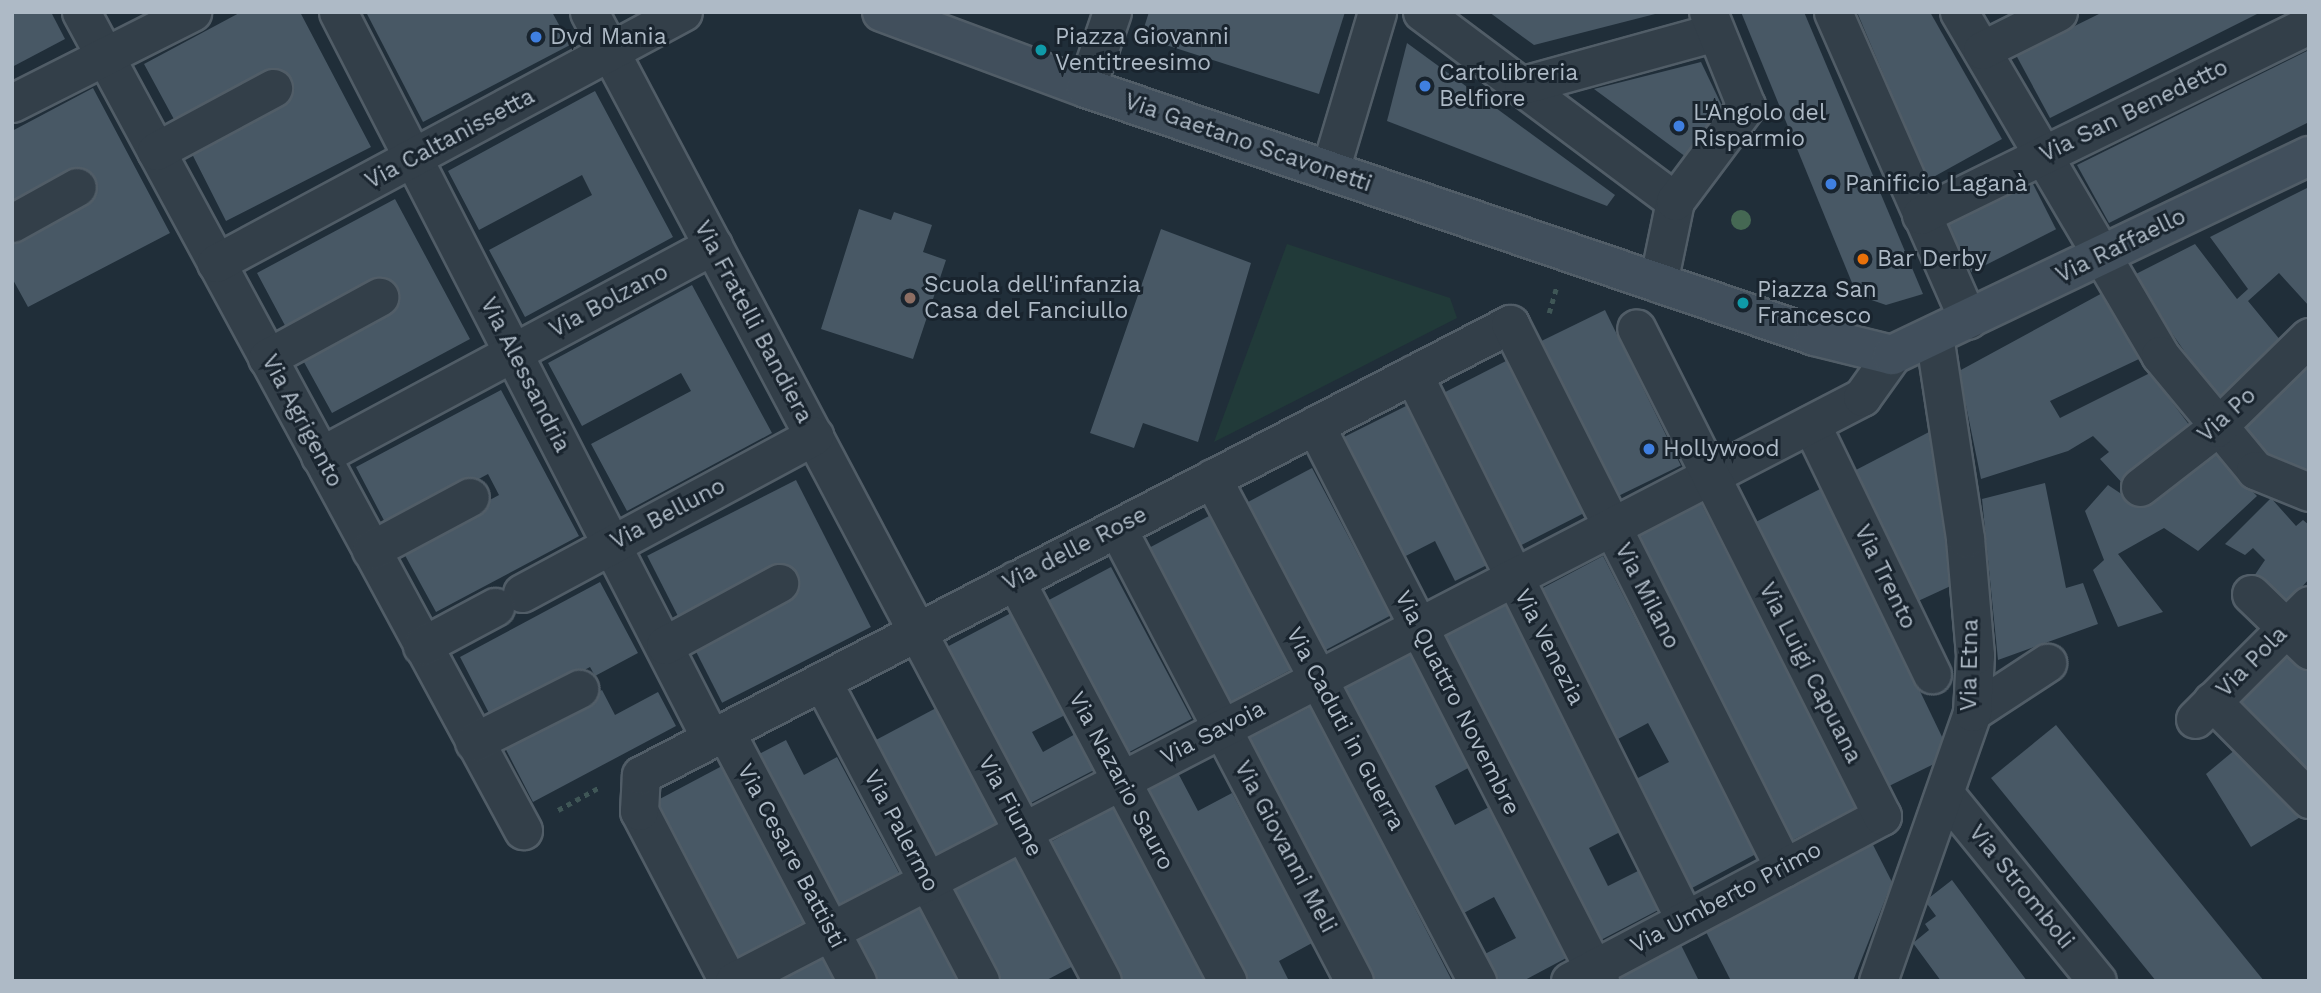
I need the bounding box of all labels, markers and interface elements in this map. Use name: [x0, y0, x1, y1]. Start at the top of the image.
place label: Dvd Mania: [550, 23, 667, 51]
place label: Piazza Giovanni Ventitreesimo: [1055, 23, 1229, 77]
marker: Dvd Mania: [528, 29, 544, 45]
marker: Piazza Giovanni Ventitreesimo: [1033, 42, 1049, 58]
street label: Via San Benedetto: [2035, 53, 2233, 169]
place label: Cartolibreria Belfiore: [1439, 59, 1578, 113]
marker: Cartolibreria Belfiore: [1417, 78, 1433, 94]
street label: Via Caltanissetta: [360, 83, 540, 195]
street label: Via Gaetano Scavonetti: [1121, 88, 1375, 198]
place label: L'Angolo del Risparmio: [1693, 99, 1826, 153]
marker: L'Angolo del Risparmio: [1671, 118, 1687, 134]
place label: Panificio Laganà: [1845, 170, 2027, 198]
marker: Panificio Laganà: [1823, 176, 1839, 192]
street label: Via Raffaello: [2051, 203, 2191, 289]
street label: Via Fratelli Bandiera: [688, 216, 818, 428]
place label: Bar Derby: [1877, 245, 1987, 273]
marker: Bar Derby: [1855, 251, 1871, 267]
street label: Via Bolzano: [545, 258, 673, 344]
place label: Scuola dell'infanzia Casa del Fanciullo: [924, 271, 1141, 325]
place label: Piazza San Francesco: [1757, 276, 1877, 330]
marker: Scuola dell'infanzia Casa del Fanciullo: [902, 290, 918, 306]
street label: Via Alessandria: [474, 292, 576, 458]
marker: Piazza San Francesco: [1735, 295, 1751, 311]
street label: Via Agrigento: [255, 349, 349, 493]
street label: Via Po: [2192, 381, 2262, 449]
place label: Hollywood: [1663, 435, 1780, 463]
marker: Hollywood: [1641, 441, 1657, 457]
street label: Via Belluno: [606, 472, 730, 556]
street label: Via delle Rose: [998, 501, 1152, 597]
street label: Via Trento: [1848, 520, 1922, 634]
street label: Via Milano: [1608, 538, 1686, 654]
street label: Via Luigi Capuana: [1752, 578, 1868, 768]
street label: Via Venezia: [1508, 584, 1590, 710]
street label: Via Quattro Novembre: [1388, 586, 1526, 820]
street label: Via Etna: [1955, 618, 1985, 712]
street label: Via Pola: [2211, 621, 2293, 703]
street label: Via Caduti in Guerra: [1280, 622, 1410, 836]
street label: Via Nazario Sauro: [1062, 687, 1180, 875]
street label: Via Savoia: [1156, 695, 1270, 771]
street label: Via Fiume: [972, 750, 1048, 862]
street label: Via Giovanni Meli: [1228, 756, 1342, 938]
street label: Via Cesare Battisti: [731, 759, 851, 953]
street label: Via Palermo: [857, 765, 945, 897]
street label: Via Stromboli: [1962, 819, 2080, 955]
street label: Via Umberto Primo: [1626, 836, 1826, 960]

